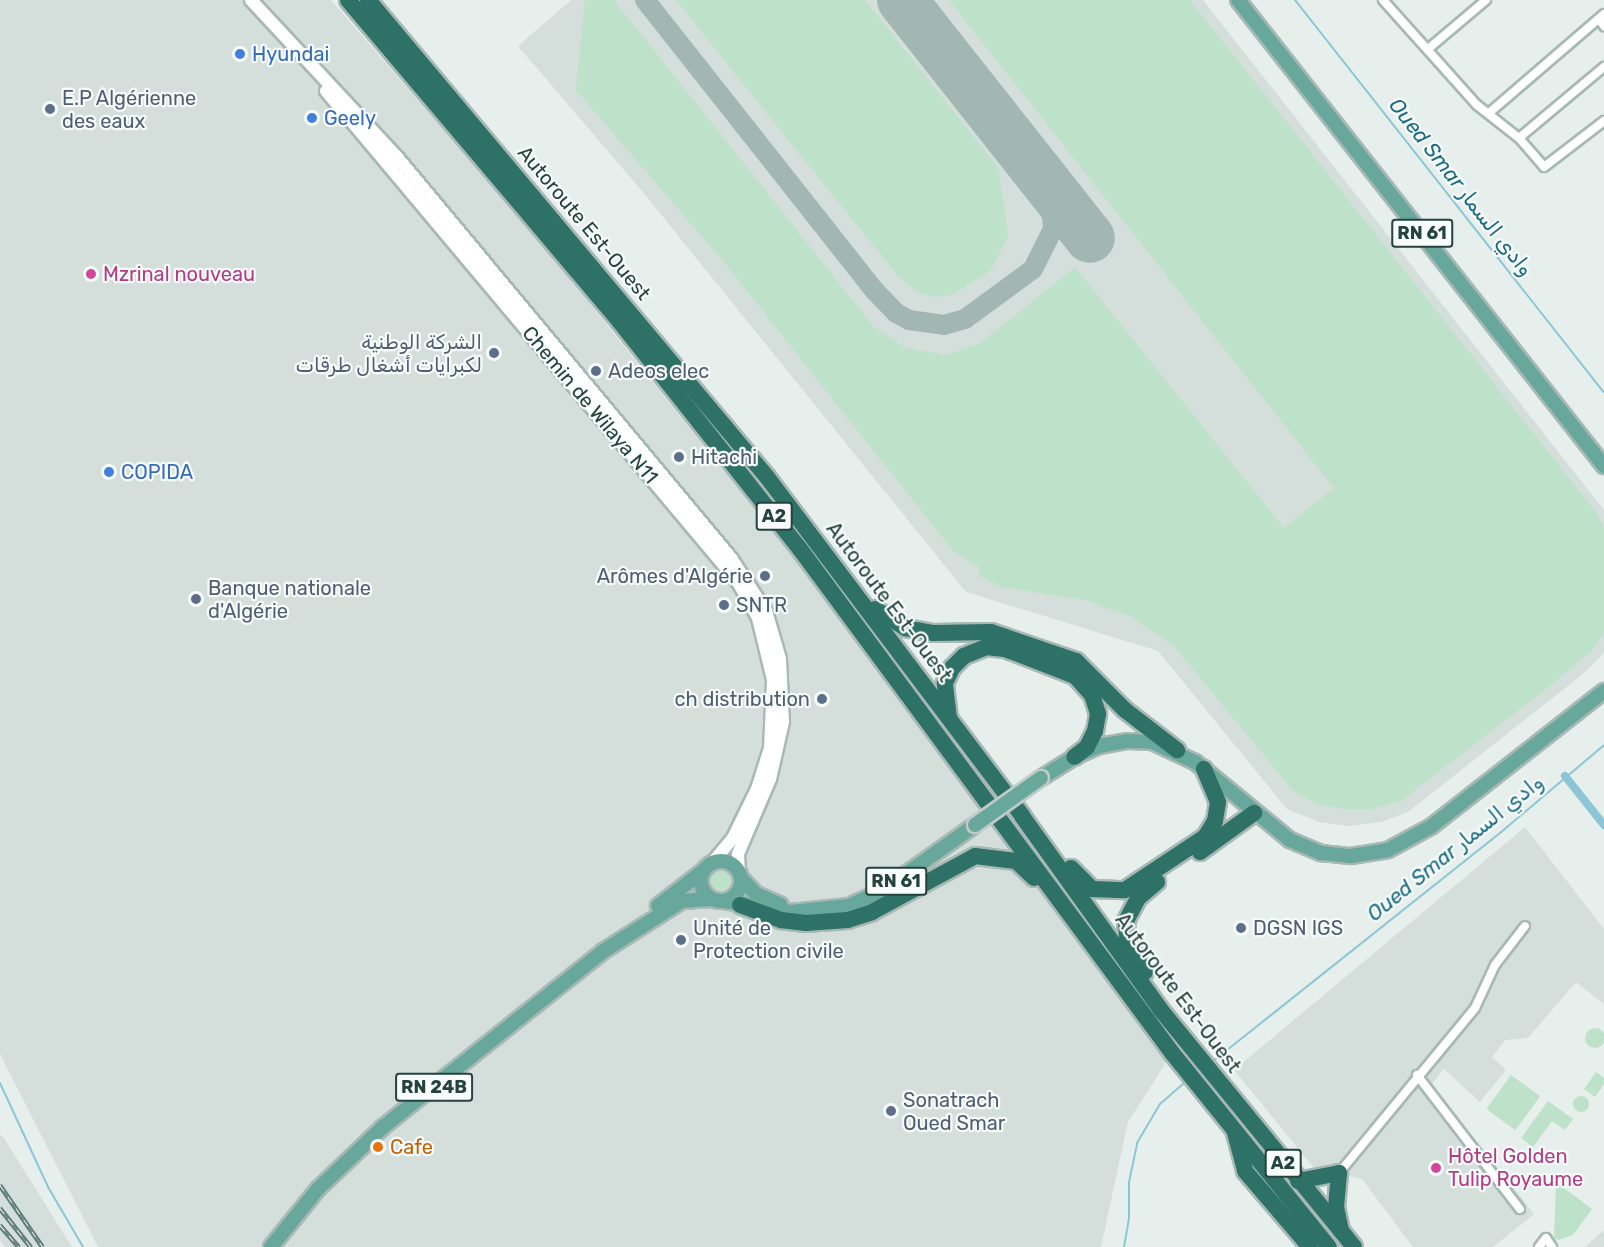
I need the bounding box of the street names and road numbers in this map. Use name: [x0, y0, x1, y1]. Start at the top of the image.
street label: Autoroute Est-Ouest: [513, 141, 655, 305]
road number: RN 61: [1390, 218, 1454, 248]
street label: Chemin de Wilaya N11: [517, 321, 663, 489]
road number: A2: [754, 501, 794, 531]
street label: Autoroute Est-Ouest: [821, 517, 957, 687]
road number: RN 61: [864, 866, 928, 896]
street label: Autoroute Est-Ouest: [1110, 908, 1246, 1078]
road number: RN 24B: [395, 1072, 473, 1102]
road number: A2: [1264, 1148, 1302, 1178]

